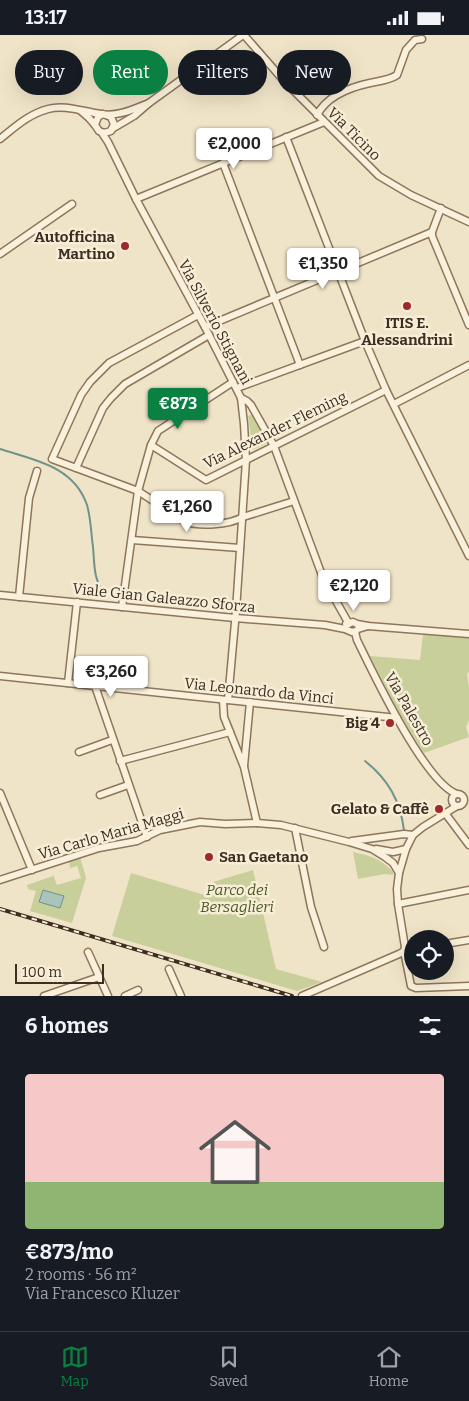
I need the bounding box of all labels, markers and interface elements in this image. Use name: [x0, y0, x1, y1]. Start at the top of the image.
text: 13:17: [25, 6, 67, 29]
chip: Buy: [15, 50, 83, 95]
chip: Rent: [93, 50, 168, 95]
chip: Filters: [178, 50, 267, 95]
chip: New: [277, 50, 351, 95]
street label: Via Ticino: [324, 104, 384, 164]
pin: €2,000: [193, 127, 275, 170]
text: €2,000: [207, 134, 261, 153]
place label: Autofficina Martino: [34, 228, 116, 263]
marker: Autofficina Martino: [119, 240, 131, 252]
pin: €1,350: [282, 247, 364, 290]
text: €1,350: [298, 254, 348, 273]
street label: Via Silverio Stignani: [174, 256, 256, 388]
marker: ITIS E. Alessandrini: [401, 300, 413, 312]
place label: ITIS E. Alessandrini: [361, 314, 453, 349]
pin: €873: [148, 387, 208, 430]
street label: Via Alexander Fleming: [200, 387, 350, 473]
text: €873: [159, 394, 197, 413]
pin: €1,260: [146, 491, 228, 533]
text: €1,260: [162, 497, 212, 516]
pin: €2,120: [313, 569, 395, 612]
text: €2,120: [329, 576, 379, 595]
street label: Viale Gian Galeazzo Sforza: [72, 579, 256, 617]
pin: €3,260: [70, 655, 152, 698]
text: €3,260: [85, 662, 137, 681]
street label: Via Palestro: [381, 669, 437, 749]
street label: Via Leonardo da Vinci: [183, 674, 335, 708]
place label: Big 4: [345, 714, 380, 732]
marker: Big 4: [384, 717, 396, 729]
place label: Gelato & Caffè: [331, 800, 429, 818]
marker: Gelato & Caffè: [433, 803, 445, 815]
street label: Via Carlo Maria Maggi: [36, 804, 186, 863]
place label: San Gaetano: [219, 848, 309, 866]
marker: San Gaetano: [203, 851, 215, 863]
park label: Parco dei Bersaglieri: [200, 881, 274, 916]
map controls: [404, 930, 454, 980]
button: locate: [404, 930, 454, 980]
scale bar: [15, 961, 104, 984]
text: 100 m: [22, 964, 62, 981]
icon: filters: [416, 1012, 444, 1040]
text: 6 homes: [25, 1013, 109, 1039]
icon: home: [190, 1107, 280, 1197]
text: €873/mo: [25, 1239, 114, 1265]
text: 2 rooms · 56 m²: [25, 1265, 137, 1284]
text: Via Francesco Kluzer: [25, 1284, 180, 1303]
tab: Map: [60, 1343, 89, 1390]
tab: Saved: [209, 1343, 248, 1390]
tab: Home: [369, 1343, 409, 1390]

